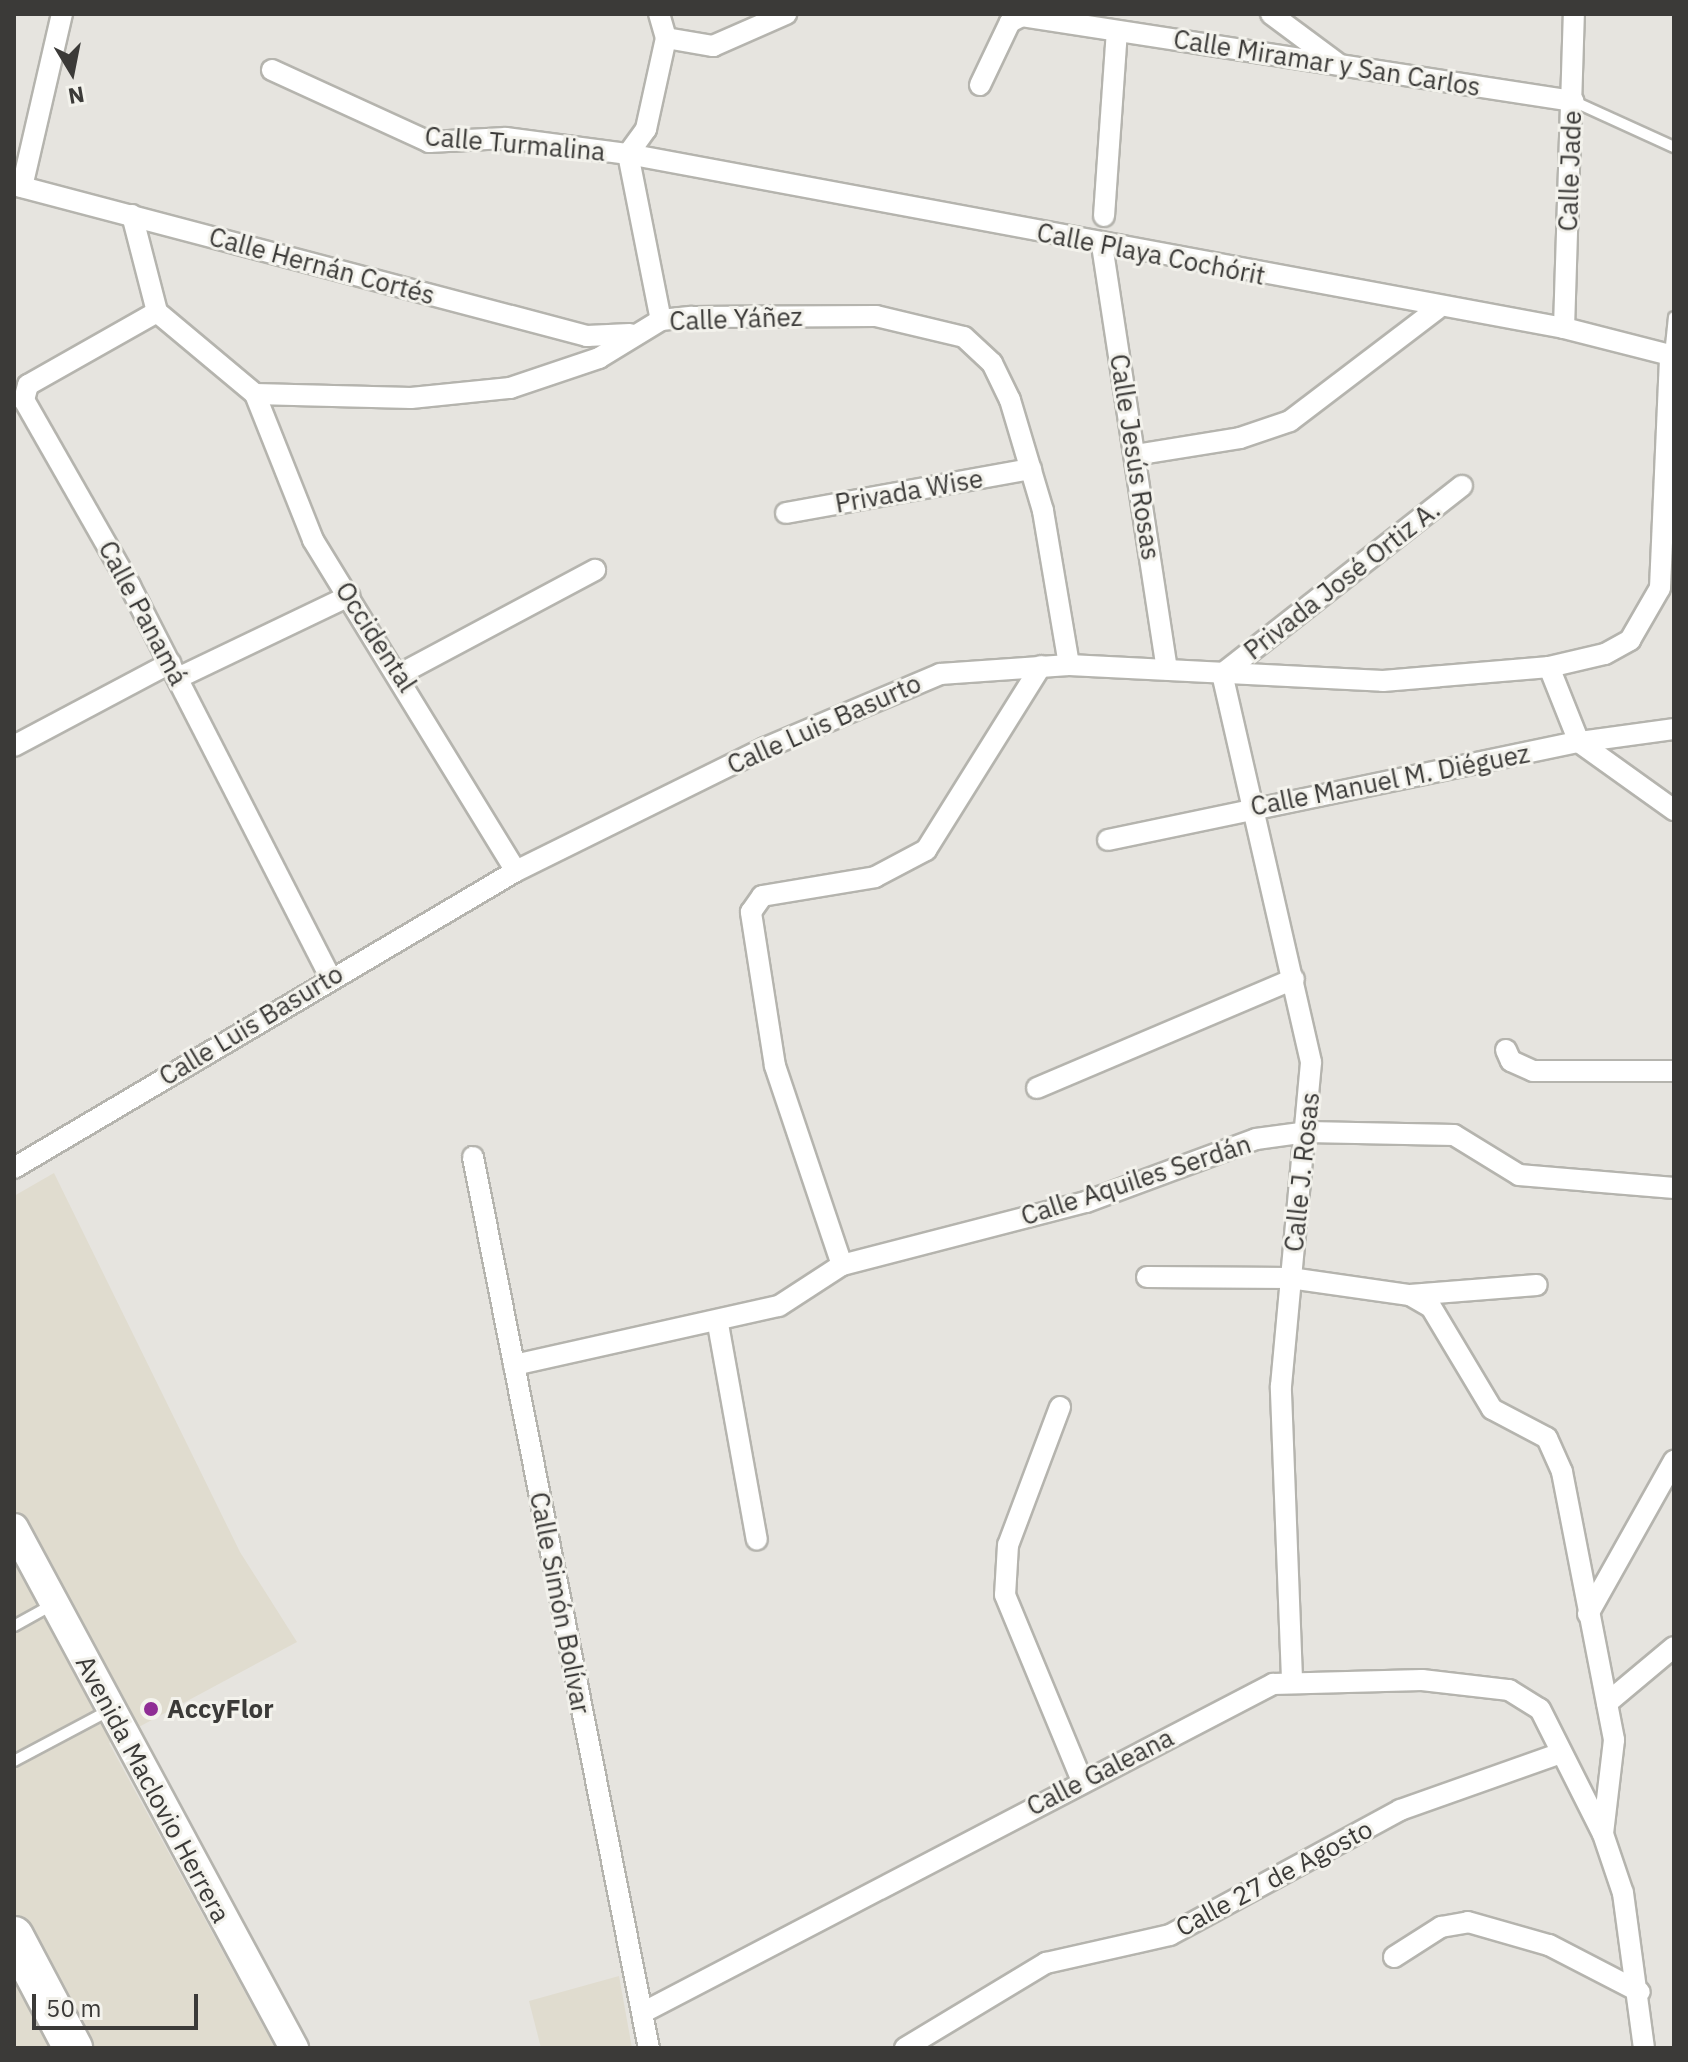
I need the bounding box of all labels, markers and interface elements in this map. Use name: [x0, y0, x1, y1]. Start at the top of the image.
street label: Calle Miramar y San Carlos: [1171, 23, 1483, 103]
north arrow: [32, 32, 112, 112]
text: N: [66, 80, 87, 112]
street label: Calle Jade: [1552, 110, 1588, 232]
street label: Calle Turmalina: [423, 121, 607, 167]
street label: Calle Playa Cochórit: [1034, 217, 1268, 291]
street label: Calle Hernán Cortés: [206, 221, 438, 311]
street label: Calle Yáñez: [669, 301, 803, 337]
street label: Calle Jesús Rosas: [1103, 352, 1167, 562]
street label: Privada Wise: [833, 463, 985, 519]
street label: Privada José Ortiz A.: [1238, 494, 1446, 666]
street label: Calle Panamá: [92, 535, 194, 691]
street label: Occidental: [329, 576, 423, 698]
street label: Calle Luis Basurto: [722, 667, 926, 781]
street label: Calle Manuel M. Diéguez: [1248, 738, 1532, 822]
street label: Calle Luis Basurto: [153, 958, 349, 1092]
street label: Calle J. Rosas: [1278, 1091, 1326, 1253]
street label: Calle Aquiles Serdán: [1017, 1128, 1255, 1232]
street label: Calle Simón Bolívar: [523, 1489, 597, 1717]
street label: Avenida Maclovio Herrera: [69, 1650, 237, 1928]
place label: AccyFlor: [167, 1693, 274, 1725]
marker: AccyFlor: [142, 1700, 160, 1718]
street label: Calle Galeana: [1022, 1722, 1178, 1822]
street label: Calle 27 de Agosto: [1170, 1813, 1378, 1943]
scale bar: [36, 1978, 202, 2028]
text: 50 m: [46, 1992, 101, 2024]

